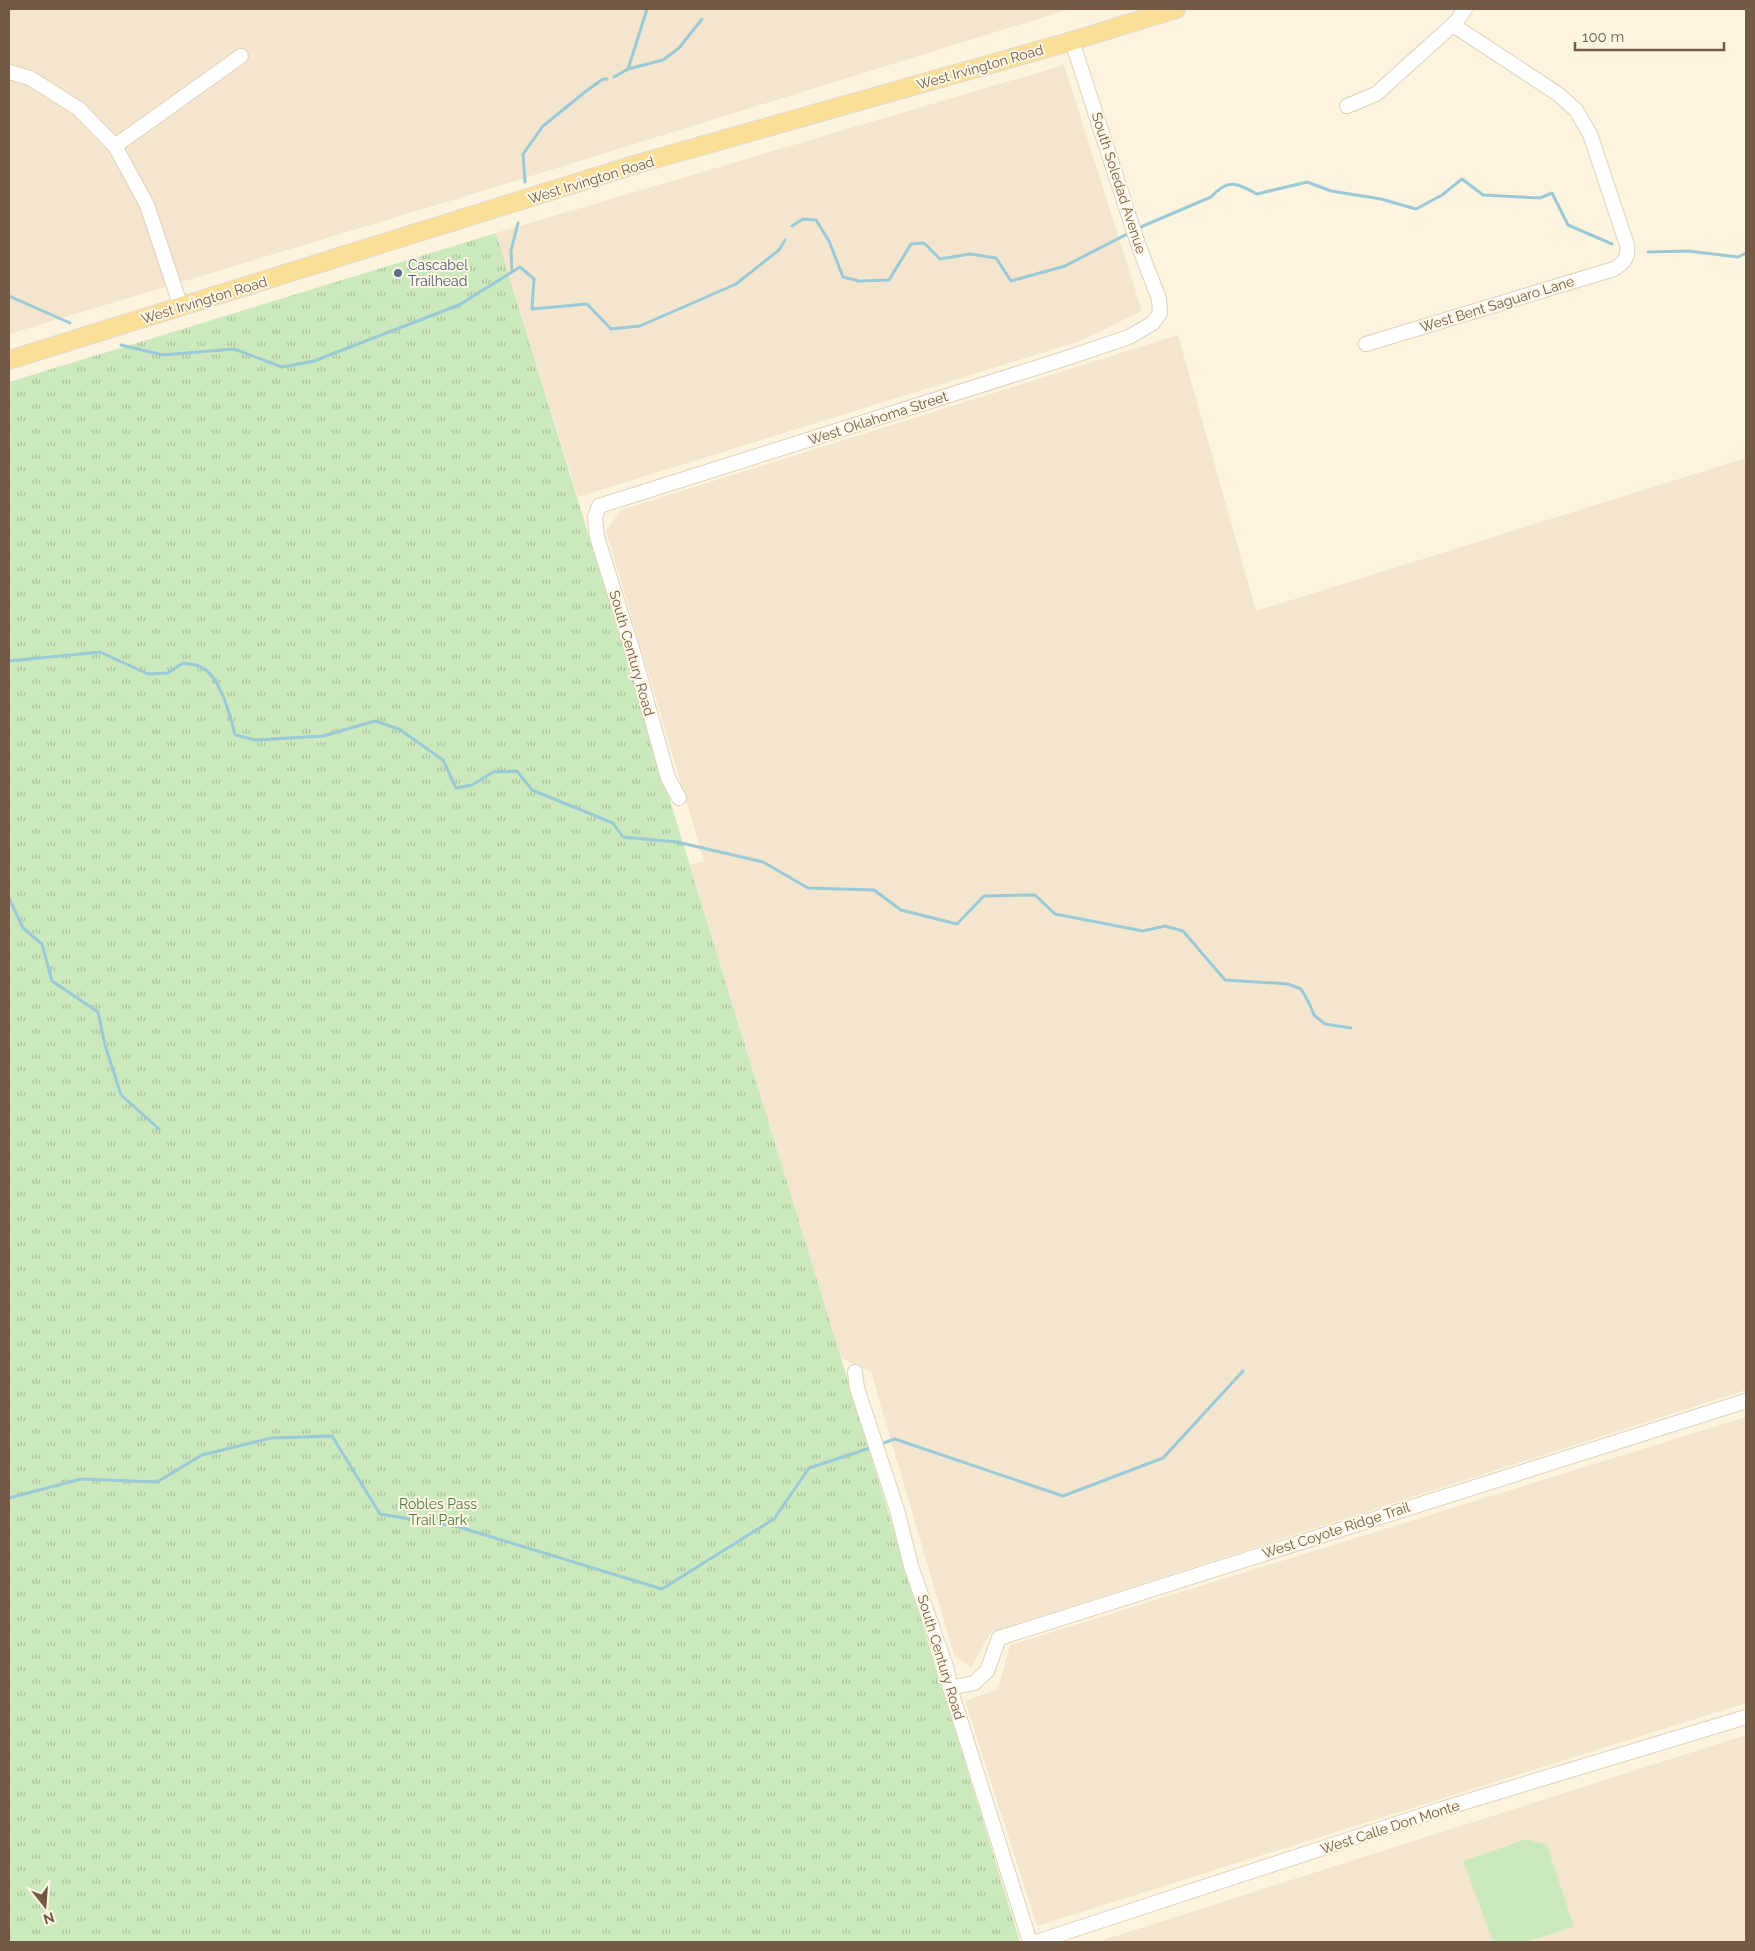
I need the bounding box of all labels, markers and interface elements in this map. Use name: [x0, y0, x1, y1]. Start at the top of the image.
scale bar: [1575, 20, 1724, 52]
text: 100 m: [1582, 28, 1624, 46]
street label: West Irvington Road: [915, 41, 1045, 93]
street label: South Soledad Avenue: [1089, 110, 1149, 256]
street label: West Irvington Road: [526, 153, 656, 207]
place label: Cascabel Trailhead: [408, 257, 468, 289]
marker: Cascabel Trailhead: [392, 267, 404, 279]
street label: West Irvington Road: [139, 273, 269, 327]
street label: West Bent Saguaro Lane: [1418, 273, 1576, 335]
street label: West Oklahoma Street: [806, 388, 950, 448]
street label: South Century Road: [606, 588, 658, 718]
park label: Robles Pass Trail Park: [399, 1496, 477, 1528]
street label: West Coyote Ridge Trail: [1260, 1499, 1412, 1561]
street label: South Century Road: [914, 1593, 968, 1721]
street label: West Calle Don Monte: [1319, 1797, 1461, 1857]
north arrow: [20, 1881, 70, 1931]
text: N: [41, 1909, 56, 1928]

